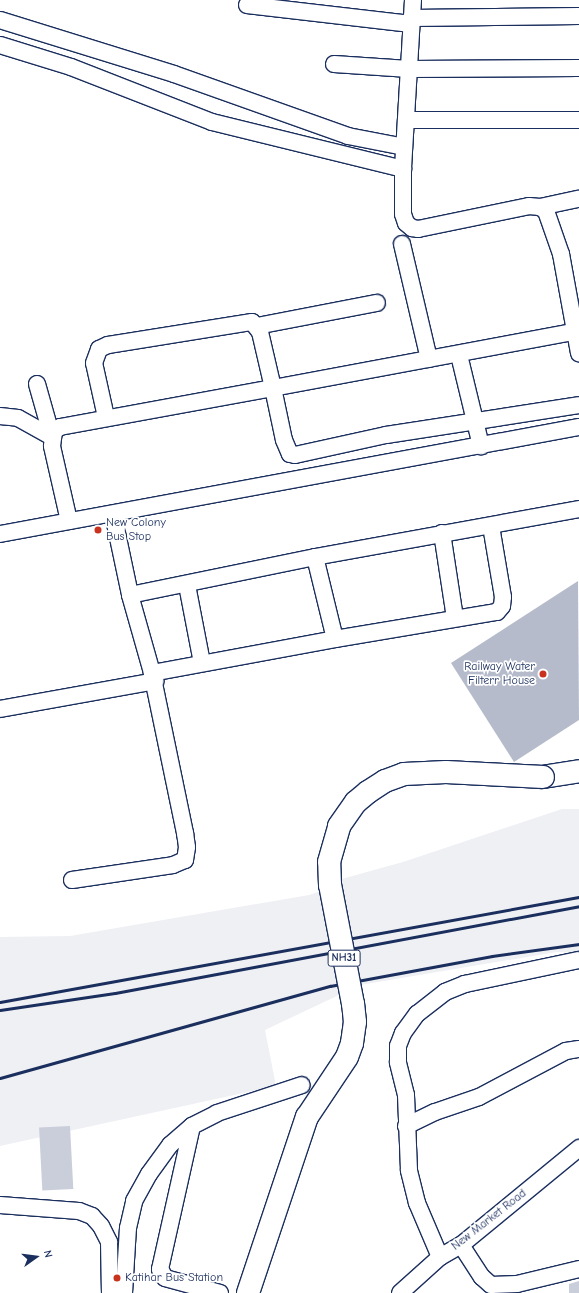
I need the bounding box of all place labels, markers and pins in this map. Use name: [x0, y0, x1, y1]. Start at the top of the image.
place label: New Colony Bus Stop: [106, 516, 166, 544]
marker: New Colony Bus Stop: [93, 525, 103, 535]
place label: Railway Water Filterr House: [464, 660, 535, 688]
marker: Railway Water Filterr House: [538, 669, 548, 679]
place label: Katihar Bus Station: [125, 1271, 223, 1285]
marker: Katihar Bus Station: [112, 1273, 122, 1283]

